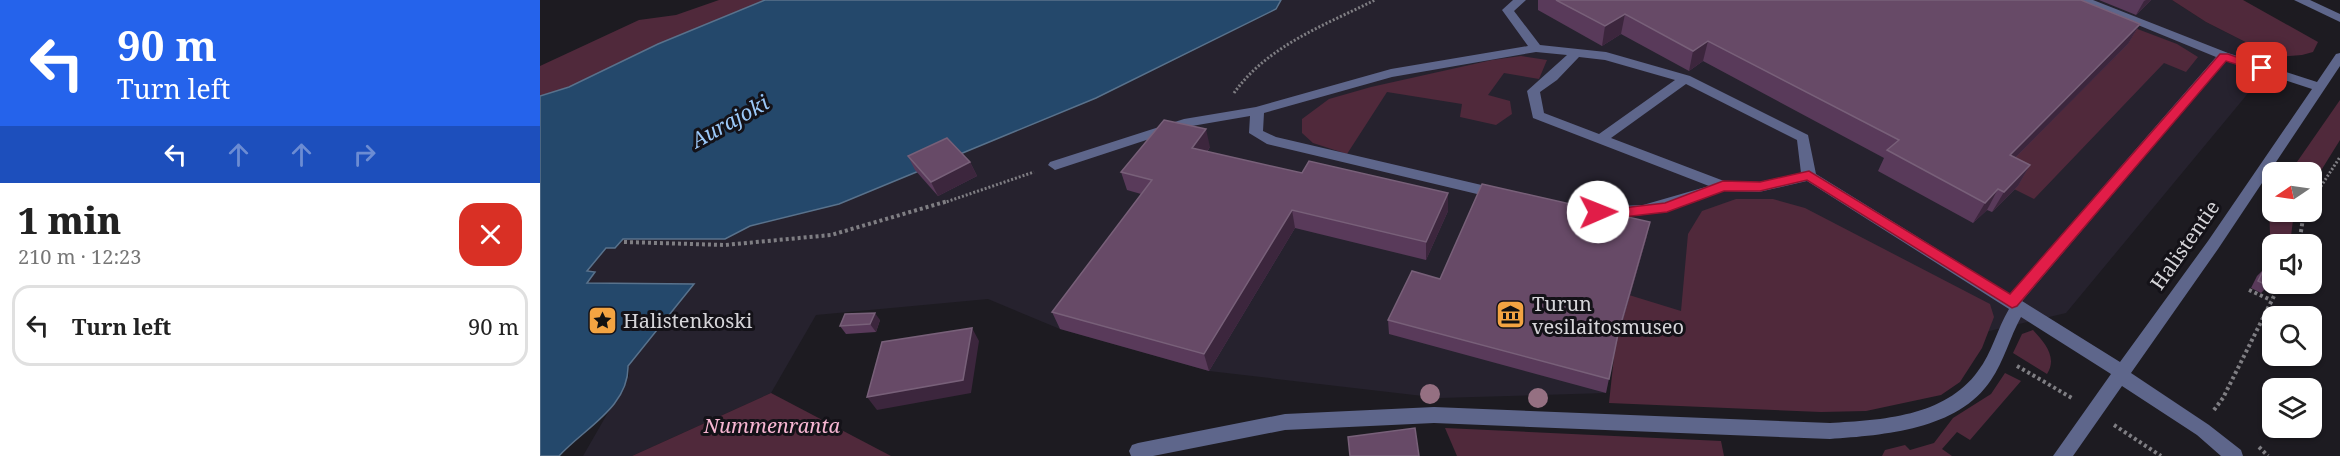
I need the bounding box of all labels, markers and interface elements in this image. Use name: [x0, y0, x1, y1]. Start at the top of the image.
text: 90 m: [117, 16, 217, 73]
icon: left: [18, 24, 96, 102]
pin: [2236, 42, 2287, 93]
icon: arrive: [2245, 51, 2278, 84]
text: Turn left: [117, 70, 230, 107]
water label: Aurajoki: [684, 88, 774, 155]
icon: left: [159, 138, 192, 171]
icon: ahead: [222, 138, 255, 171]
icon: ahead: [285, 138, 318, 171]
icon: right: [348, 138, 381, 171]
north arrow: [2262, 162, 2322, 222]
map controls: [2262, 162, 2322, 438]
position arrow: [1566, 180, 1630, 244]
street label: Halistentie: [2144, 195, 2225, 295]
text: 1 min: [18, 196, 121, 245]
button: close: [459, 203, 522, 266]
button: sound: [2262, 234, 2322, 294]
text: 210 m · 12:23: [18, 243, 141, 270]
place label: Turun vesilaitosmuseo: [1532, 290, 1684, 340]
museum icon: Turun vesilaitosmuseo: [1495, 299, 1527, 331]
place icon: Halistenkoski: [586, 305, 618, 337]
button: search: [2262, 306, 2322, 366]
place label: Halistenkoski: [623, 307, 753, 334]
icon: left: [21, 309, 54, 342]
text: Turn left: [72, 311, 171, 341]
text: 90 m: [468, 311, 519, 341]
button: layers: [2262, 378, 2322, 438]
park label: Nummenranta: [703, 412, 841, 439]

